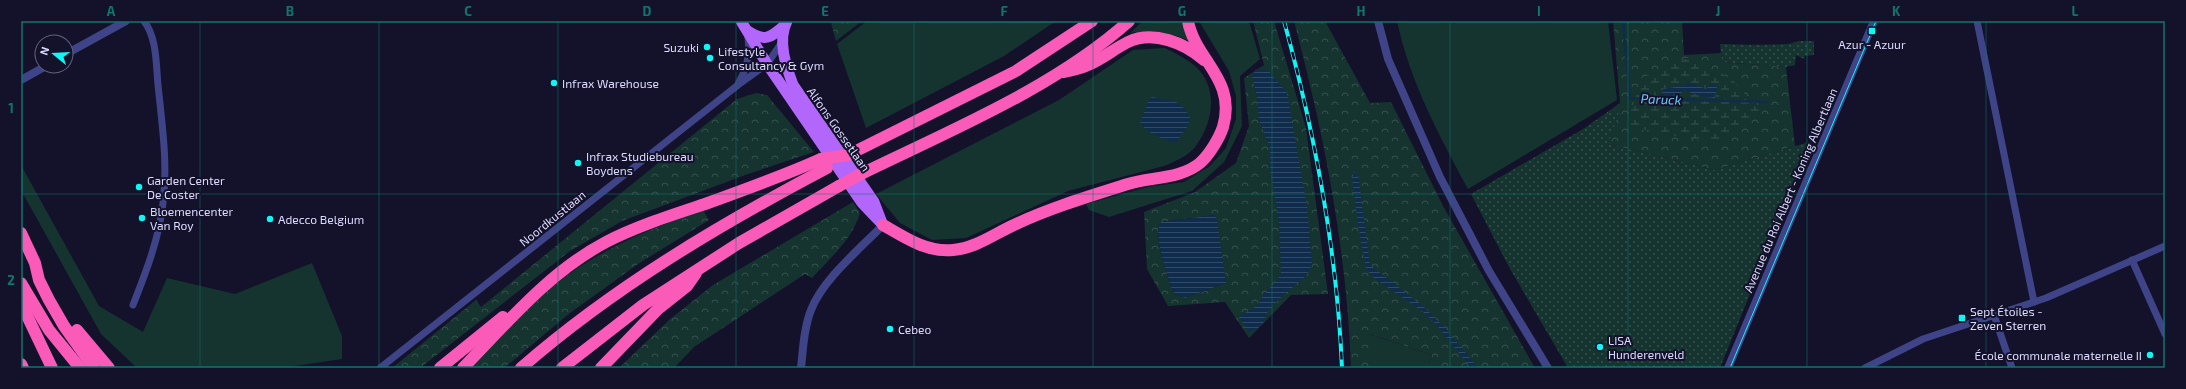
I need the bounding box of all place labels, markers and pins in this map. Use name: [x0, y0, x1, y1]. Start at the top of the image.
marker: Azur - Azuur: [1867, 26, 1877, 36]
place label: Azur - Azuur: [1838, 37, 1906, 51]
place label: Suzuki: [663, 40, 699, 54]
marker: Suzuki: [702, 42, 712, 52]
place label: Lifestyle Consultancy & Gym: [718, 44, 824, 72]
marker: Lifestyle Consultancy & Gym: [705, 53, 715, 63]
place label: Infrax Warehouse: [562, 76, 659, 90]
marker: Infrax Warehouse: [549, 78, 559, 88]
place label: Infrax Studiebureau Boydens: [586, 149, 694, 177]
marker: Infrax Studiebureau Boydens: [573, 158, 583, 168]
place label: Garden Center De Coster: [147, 173, 225, 201]
marker: Garden Center De Coster: [134, 182, 144, 192]
place label: Bloemencenter Van Roy: [150, 204, 233, 232]
place label: Adecco Belgium: [278, 212, 364, 226]
marker: Bloemencenter Van Roy: [137, 213, 147, 223]
marker: Adecco Belgium: [265, 214, 275, 224]
place label: Sept Étoiles - Zeven Sterren: [1970, 304, 2046, 332]
marker: Sept Étoiles - Zeven Sterren: [1957, 313, 1967, 323]
place label: Cebeo: [898, 322, 932, 336]
marker: Cebeo: [885, 324, 895, 334]
place label: LISA Hunderenveld: [1608, 333, 1684, 361]
marker: LISA Hunderenveld: [1595, 342, 1605, 352]
place label: École communale maternelle II: [1974, 348, 2142, 362]
marker: École communale maternelle II: [2145, 350, 2155, 360]

